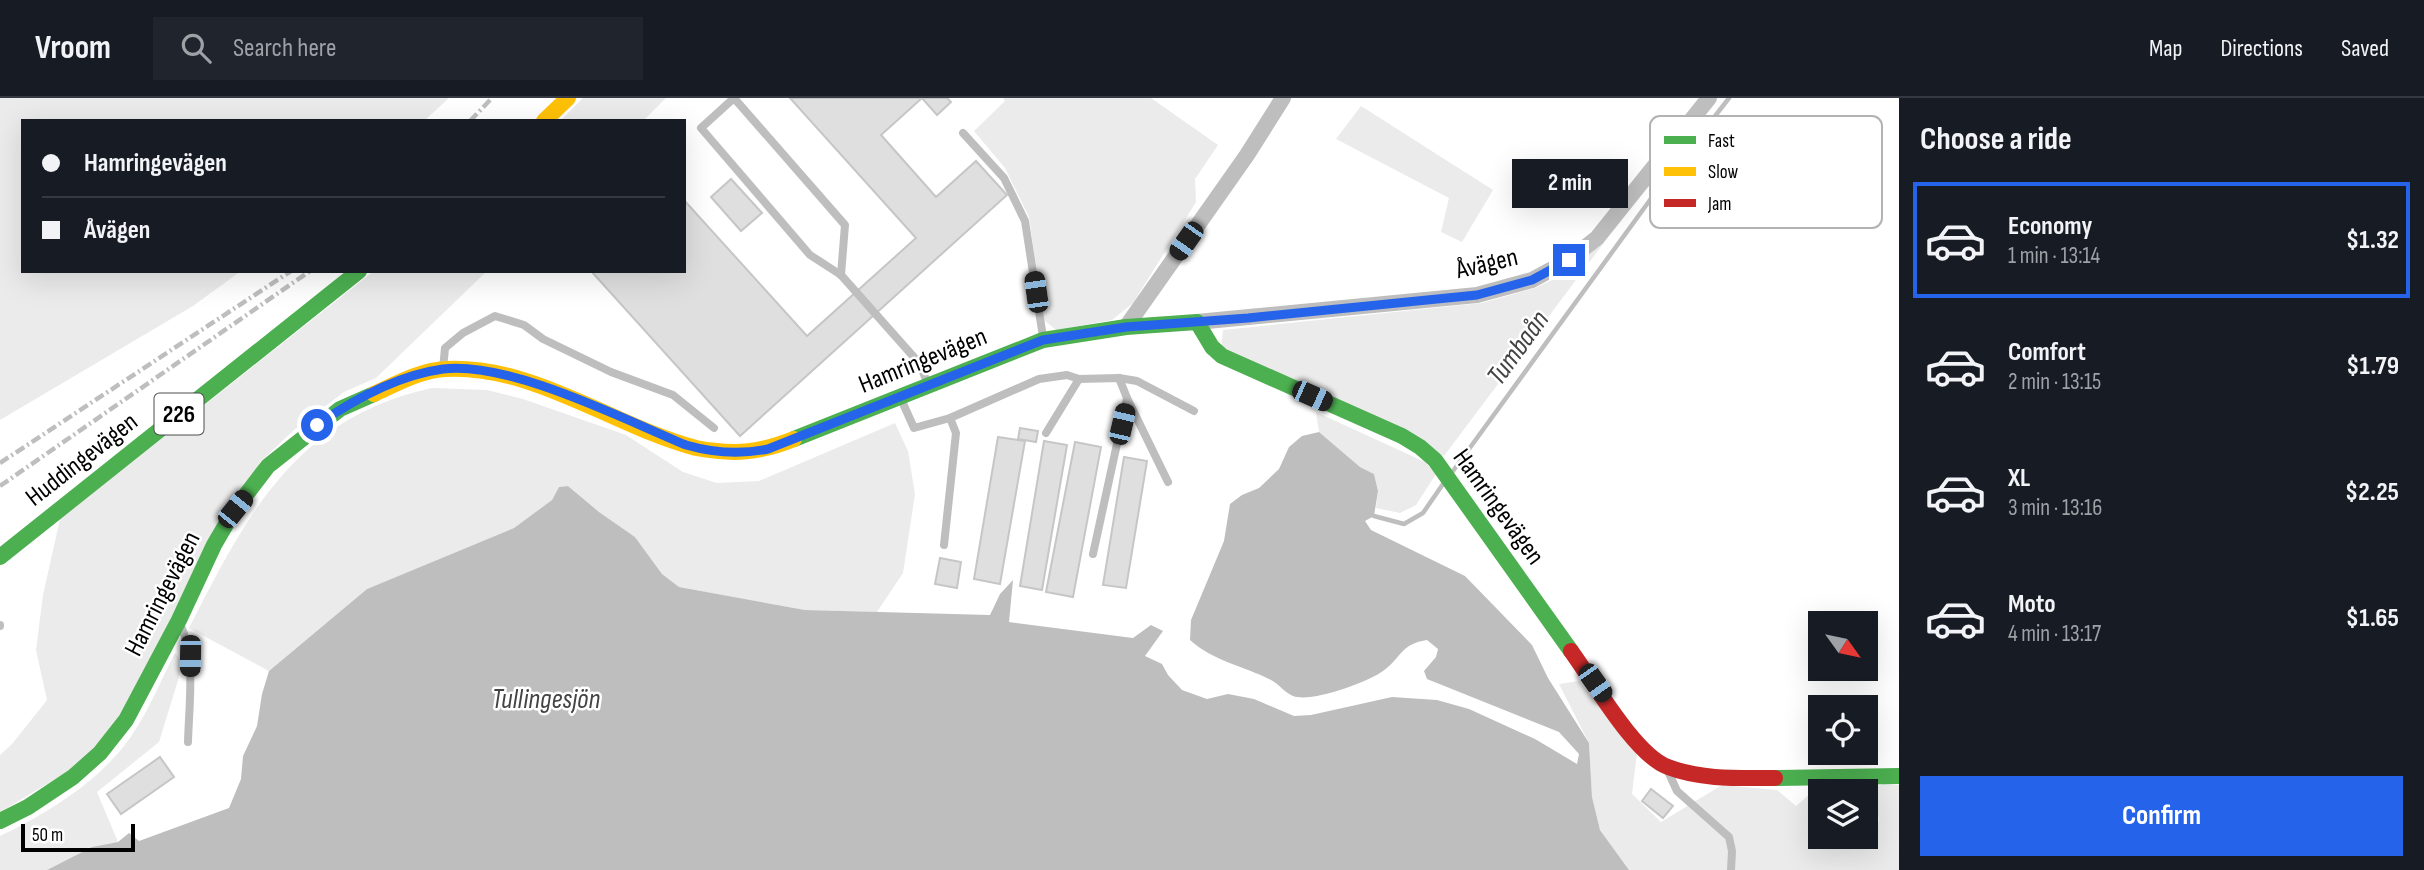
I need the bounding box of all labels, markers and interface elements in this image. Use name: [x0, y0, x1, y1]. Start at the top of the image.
search box: [153, 17, 643, 80]
text: Vroom: [35, 28, 111, 68]
icon: search: [177, 29, 215, 67]
text: Search here: [233, 33, 336, 64]
text: Map: [2149, 34, 2182, 63]
text: Directions: [2220, 34, 2303, 63]
text: Saved: [2341, 34, 2389, 63]
legend: [1650, 116, 1882, 228]
text: Choose a ride: [1920, 120, 2072, 159]
text: Fast: [1708, 130, 1735, 153]
text: Hamringevägen: [84, 148, 227, 179]
callout: 2 min: [1511, 158, 1627, 208]
text: Slow: [1708, 161, 1738, 184]
text: 2 min: [1548, 169, 1592, 197]
text: Jam: [1707, 193, 1731, 216]
icon: car: [1924, 209, 1987, 272]
text: Economy: [2008, 211, 2092, 242]
text: Åvägen: [84, 215, 150, 246]
car: [1166, 218, 1207, 264]
text: $1.32: [2346, 225, 2399, 256]
street label: Åvägen: [1452, 242, 1521, 286]
text: 1 min · 13:14: [2008, 242, 2100, 270]
route end: [1553, 244, 1585, 276]
car: [1023, 270, 1050, 314]
water label: Tumbaån: [1480, 304, 1556, 392]
street label: Hamringevägen: [854, 321, 992, 401]
icon: car: [1924, 335, 1987, 398]
text: Comfort: [2008, 337, 2086, 368]
text: $1.79: [2346, 351, 2399, 382]
text: 2 min · 13:15: [2008, 368, 2101, 396]
car: [1289, 378, 1336, 414]
road number: 226: [154, 394, 204, 435]
car: [1108, 401, 1137, 447]
street label: Huddingevägen: [20, 407, 144, 513]
route start: [301, 409, 333, 441]
street label: Hamringevägen: [1446, 443, 1550, 571]
icon: car: [1924, 461, 1987, 524]
text: XL: [2008, 463, 2030, 494]
text: $2.25: [2345, 477, 2399, 508]
car: [214, 486, 257, 532]
text: 3 min · 13:16: [2008, 494, 2102, 522]
street label: Hamringevägen: [118, 527, 208, 661]
icon: car: [1924, 587, 1987, 650]
text: Moto: [2008, 589, 2056, 620]
text: $1.65: [2346, 603, 2399, 634]
north arrow: [1808, 611, 1878, 681]
map controls: [1808, 611, 1878, 849]
text: 4 min · 13:17: [2008, 620, 2101, 648]
car: [180, 635, 201, 677]
car: [1575, 660, 1616, 706]
water label: Tullingesjön: [492, 683, 600, 716]
button: locate: [1808, 695, 1878, 765]
button: Confirm: [1920, 776, 2403, 856]
button: layers: [1808, 779, 1878, 849]
scale bar: [21, 821, 135, 853]
text: 50 m: [32, 824, 63, 847]

